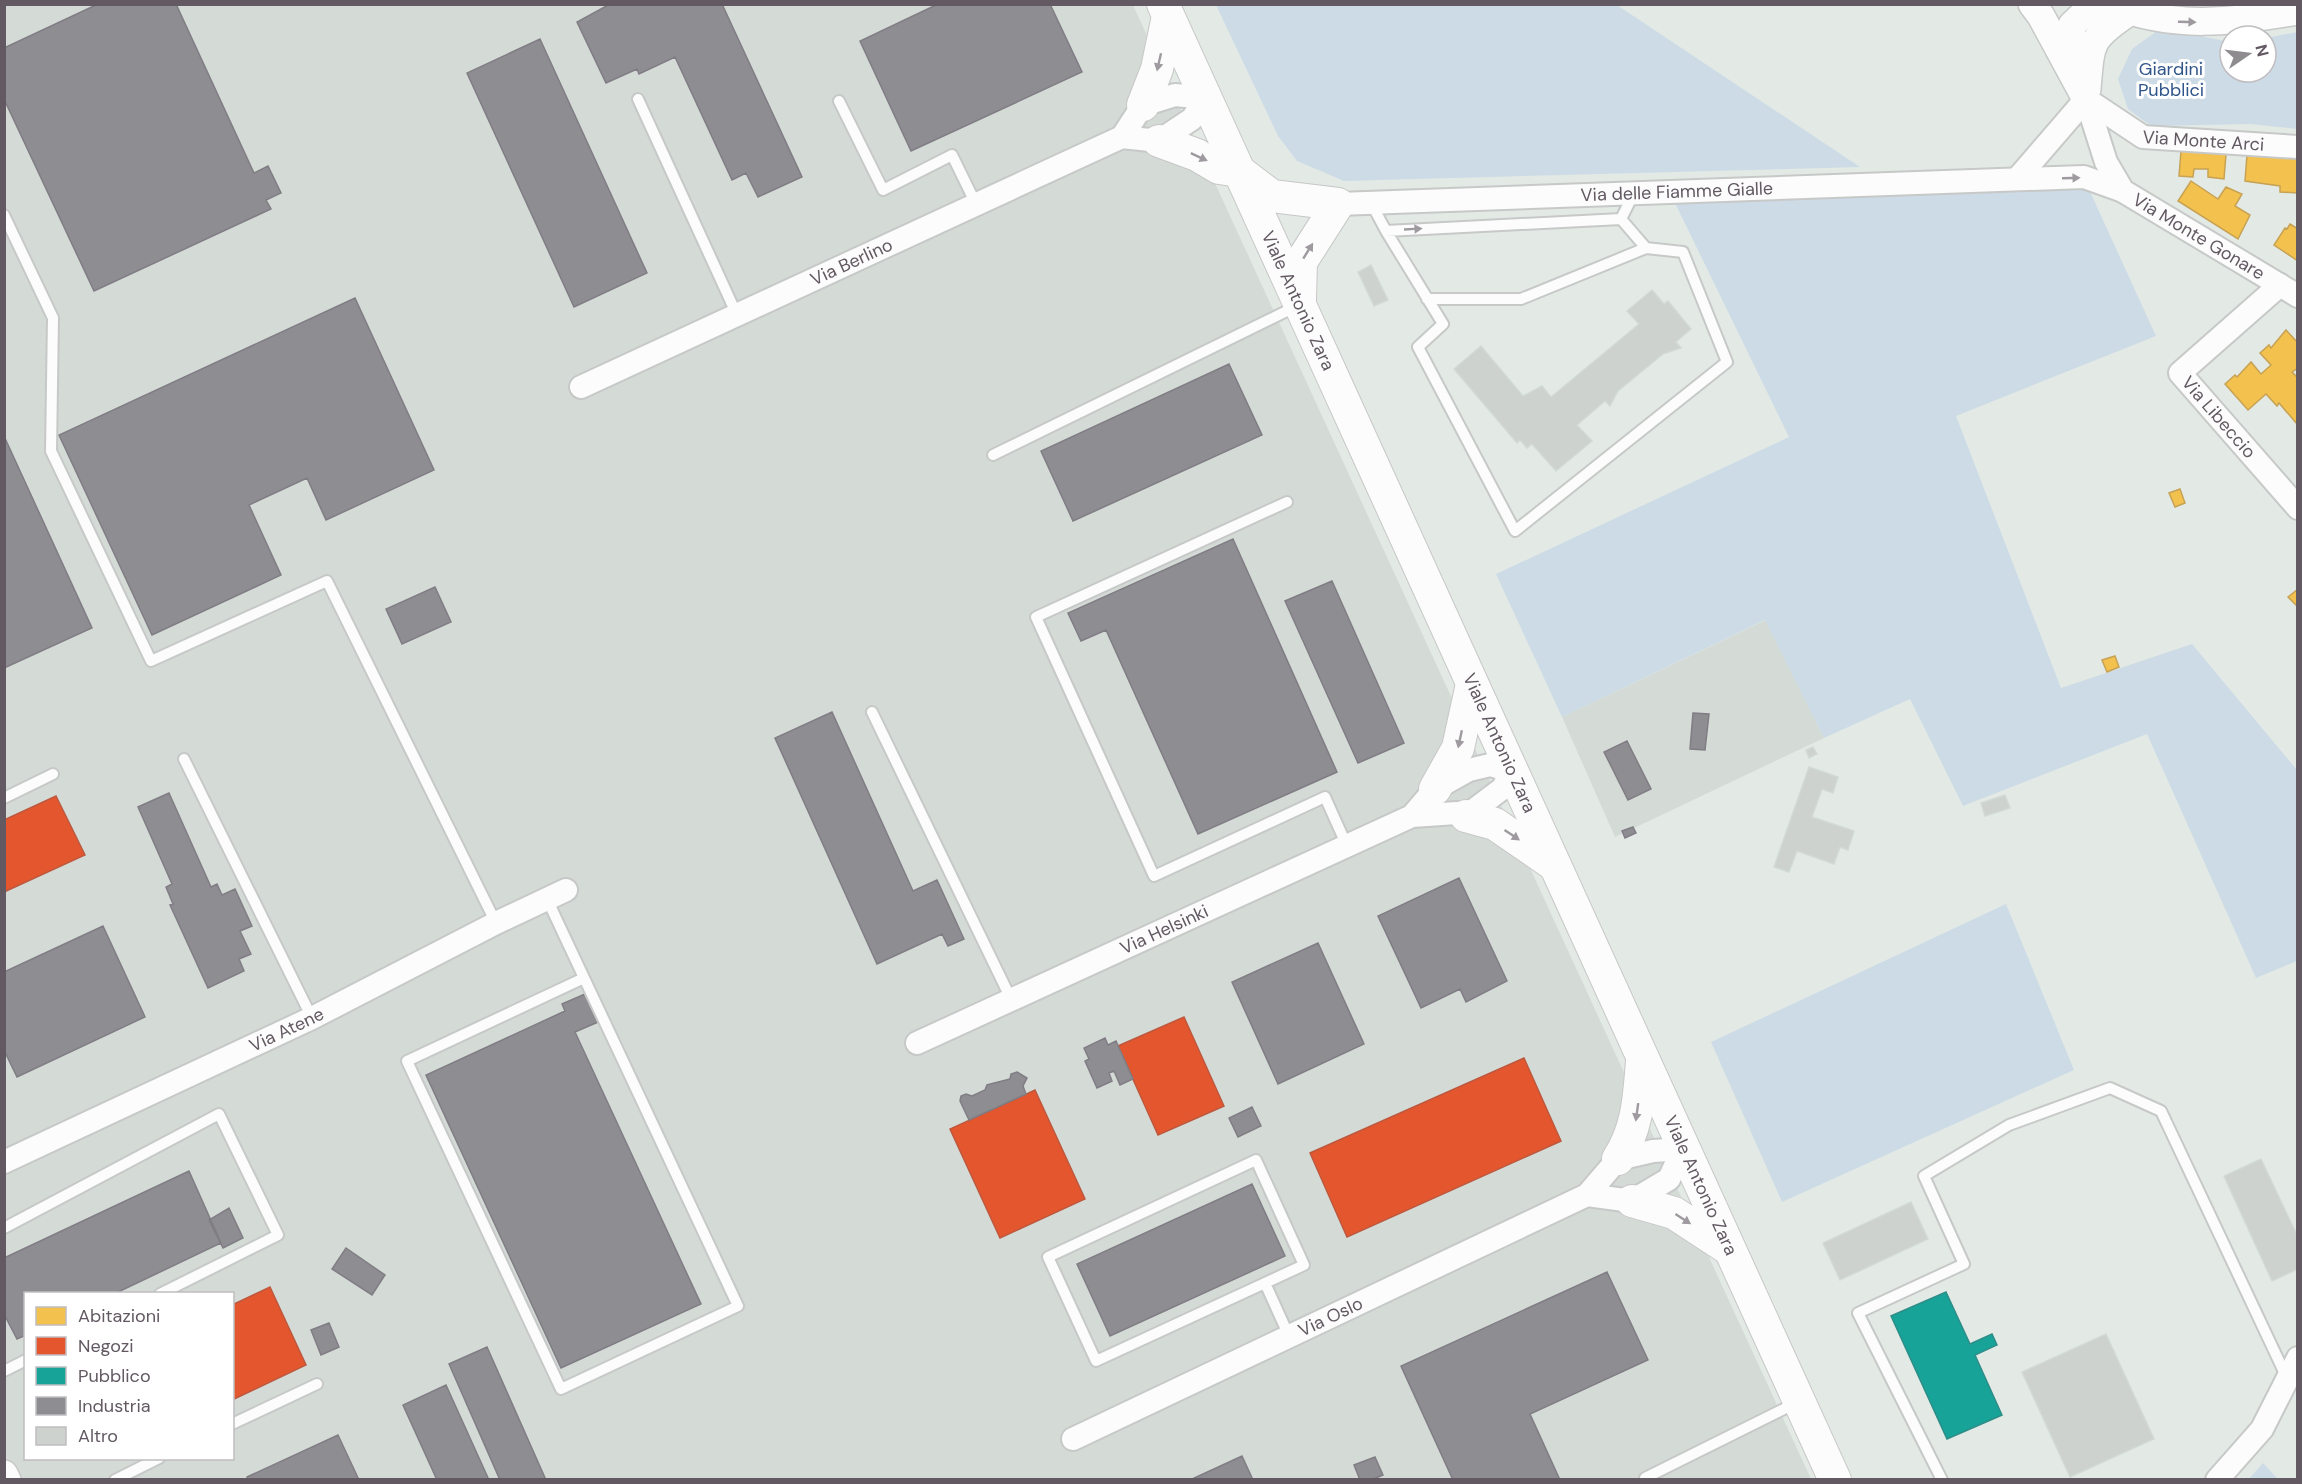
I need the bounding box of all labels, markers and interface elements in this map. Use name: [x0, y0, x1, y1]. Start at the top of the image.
one-way arrow: [2177, 17, 2196, 27]
north arrow: [2218, 24, 2278, 84]
text: N: [2250, 42, 2274, 59]
one-way arrow: [1153, 52, 1163, 71]
park label: Giardini Pubblici: [2138, 57, 2204, 102]
street label: Via Monte Arci: [2142, 125, 2265, 157]
one-way arrow: [1190, 152, 1208, 162]
one-way arrow: [2062, 173, 2081, 182]
street label: Via delle Fiamme Gialle: [1580, 176, 1773, 207]
street label: Via Monte Gonare: [2128, 188, 2269, 285]
one-way arrow: [1403, 225, 1422, 234]
street label: Viale Antonio Zara: [1256, 227, 1340, 374]
street label: Via Berlino: [806, 233, 897, 291]
one-way arrow: [1302, 243, 1313, 259]
street label: Via Libeccio: [2176, 371, 2261, 464]
street label: Viale Antonio Zara: [1457, 669, 1542, 817]
one-way arrow: [1455, 730, 1465, 748]
one-way arrow: [1504, 829, 1520, 840]
street label: Via Helsinki: [1116, 899, 1212, 960]
street label: Via Atene: [245, 1002, 328, 1058]
one-way arrow: [1633, 1103, 1642, 1122]
street label: Viale Antonio Zara: [1659, 1112, 1743, 1259]
one-way arrow: [1675, 1213, 1691, 1224]
street label: Via Oslo: [1294, 1291, 1367, 1342]
legend: [24, 1292, 234, 1460]
text: Abitazioni: [78, 1304, 160, 1328]
text: Negozi: [78, 1334, 134, 1358]
text: Pubblico: [78, 1364, 151, 1388]
text: Industria: [78, 1394, 151, 1418]
text: Altro: [78, 1424, 118, 1448]

